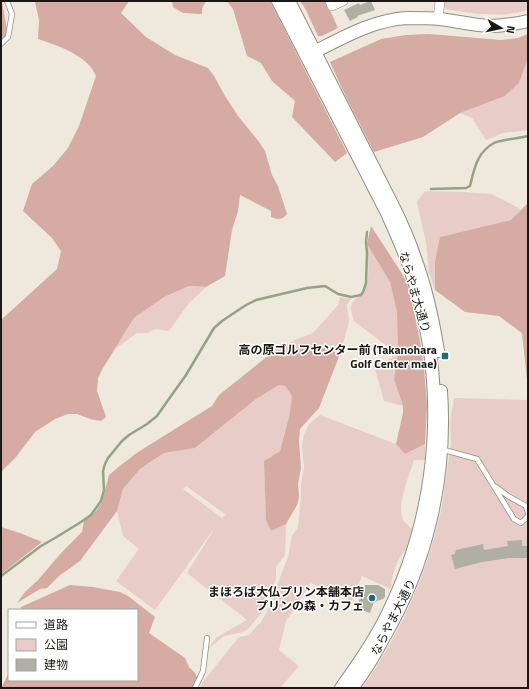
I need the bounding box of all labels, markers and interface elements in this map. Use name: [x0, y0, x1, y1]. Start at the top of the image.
north arrow: [481, 8, 521, 48]
text: N: [502, 25, 519, 35]
street label: ならやま大通り: [394, 249, 436, 335]
place label: 高の原ゴルフセンター前 (Takanohara Golf Center mae): [238, 340, 437, 373]
marker: 高の原ゴルフセンター前 (Takanohara Golf Center mae): [440, 351, 450, 361]
street label: ならやま大通り: [365, 575, 421, 659]
place label: まほろば大仏プリン本舗本店 プリンの森・カフェ: [208, 582, 364, 615]
marker: まほろば大仏プリン本舗本店 プリンの森・カフェ: [367, 593, 377, 603]
legend: [8, 609, 138, 681]
text: 道路: [44, 615, 68, 634]
text: 公園: [44, 635, 68, 654]
text: 建物: [44, 655, 68, 674]

